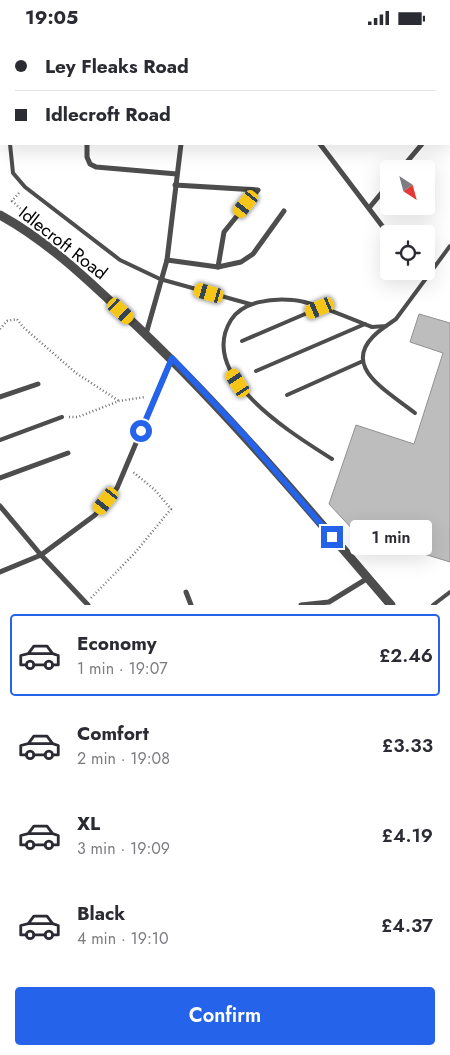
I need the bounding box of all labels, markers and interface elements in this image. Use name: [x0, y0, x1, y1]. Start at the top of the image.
text: 19:05: [25, 4, 78, 31]
text: Ley Fleaks Road: [45, 53, 189, 80]
text: Idlecroft Road: [45, 101, 171, 128]
north arrow: [380, 160, 435, 215]
map controls: [380, 160, 435, 280]
car: [230, 188, 261, 220]
street label: Idlecroft Road: [13, 200, 113, 286]
button: locate: [380, 225, 435, 280]
car: [192, 282, 225, 304]
car: [104, 295, 137, 327]
car: [303, 295, 336, 321]
car: [223, 366, 252, 400]
route start: [130, 420, 152, 442]
car: [90, 485, 121, 517]
callout: 1 min: [350, 519, 432, 555]
route end: [321, 526, 343, 548]
text: 1 min: [372, 526, 410, 549]
text: Economy: [77, 630, 157, 657]
icon: car: [17, 633, 62, 678]
text: £2.46: [379, 642, 433, 669]
text: 1 min · 19:07: [77, 657, 168, 680]
text: Comfort: [77, 720, 149, 747]
icon: car: [17, 723, 62, 768]
text: £3.33: [382, 732, 433, 759]
text: 2 min · 19:08: [77, 747, 170, 770]
text: XL: [77, 810, 100, 837]
icon: car: [17, 813, 62, 858]
text: £4.19: [382, 822, 433, 849]
text: 3 min · 19:09: [77, 837, 170, 860]
text: Black: [77, 900, 125, 927]
icon: car: [17, 903, 62, 948]
text: £4.37: [381, 912, 433, 939]
text: 4 min · 19:10: [77, 927, 169, 950]
button: Confirm: [15, 987, 435, 1045]

